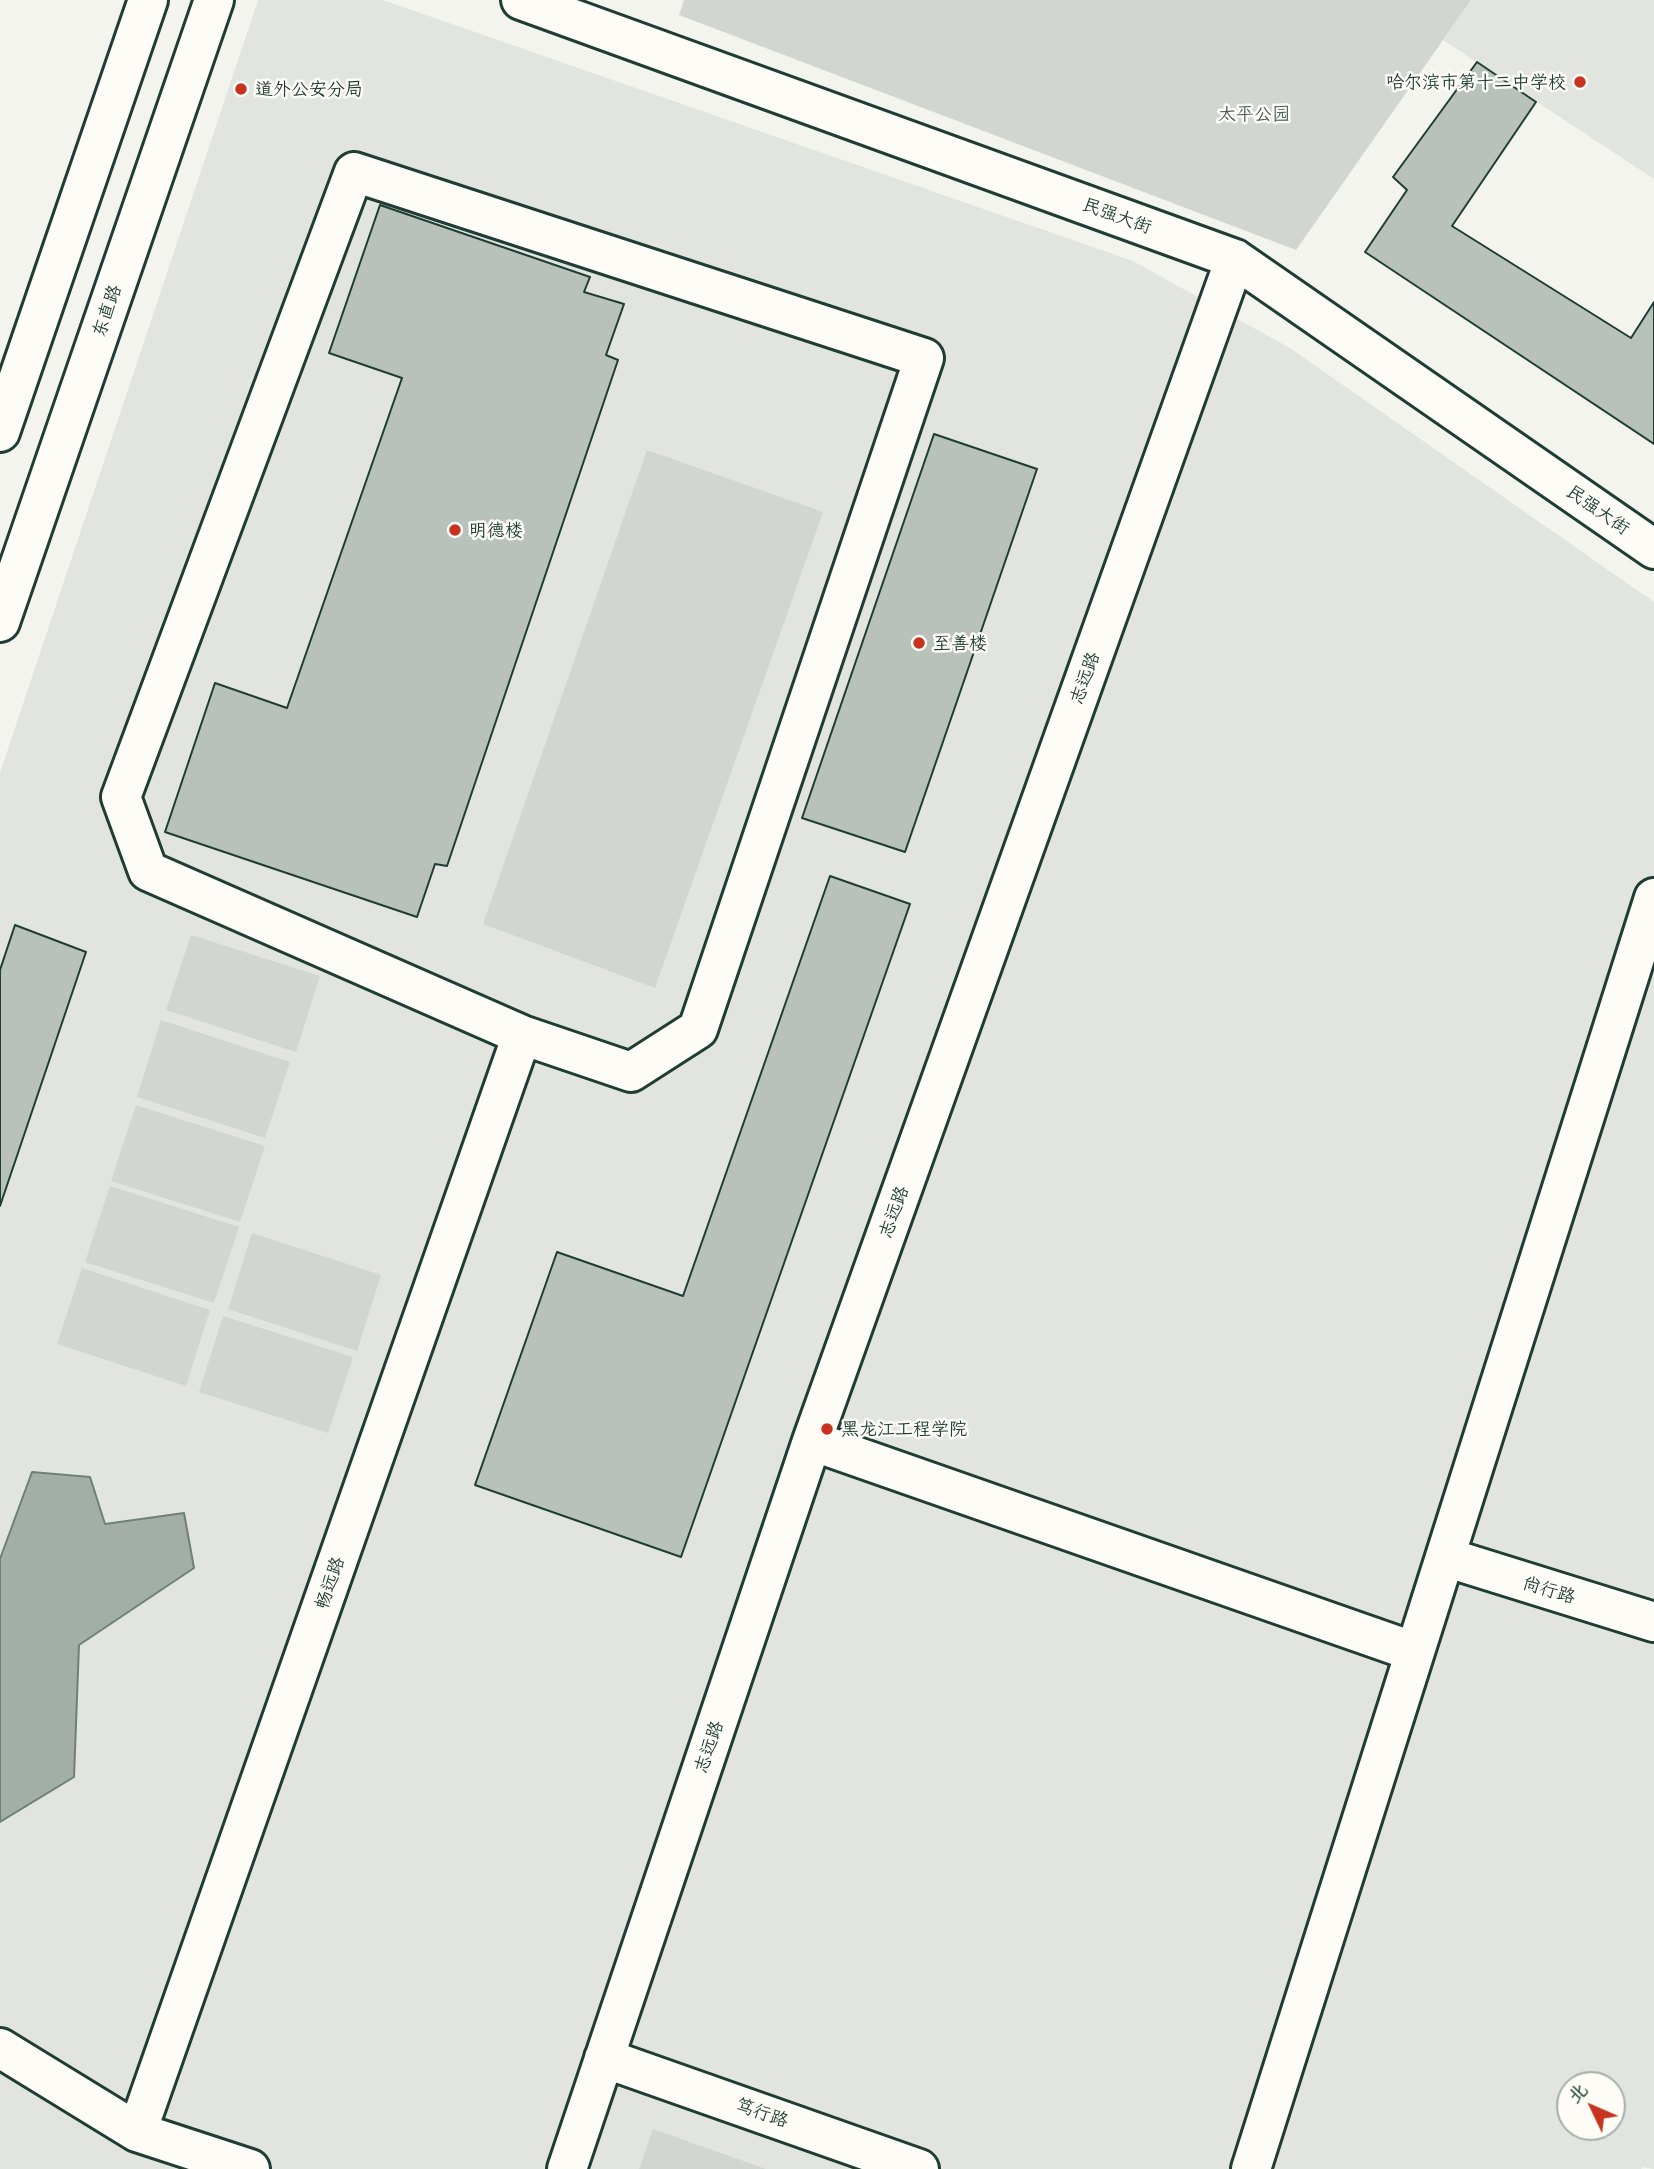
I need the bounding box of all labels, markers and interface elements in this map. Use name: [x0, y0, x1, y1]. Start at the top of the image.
place label: 哈尔滨市第十二中学校: [1386, 71, 1566, 93]
marker: 哈尔滨市第十二中学校: [1572, 74, 1588, 90]
place label: 道外公安分局: [255, 78, 363, 100]
marker: 道外公安分局: [233, 81, 249, 97]
park label: 太平公园: [1218, 103, 1290, 125]
street label: 民强大街: [1079, 194, 1155, 238]
street label: 东直路: [88, 282, 126, 340]
street label: 民强大街: [1562, 481, 1634, 539]
place label: 明德楼: [469, 519, 523, 541]
marker: 明德楼: [447, 522, 463, 538]
place label: 至善楼: [933, 632, 987, 654]
marker: 至善楼: [911, 635, 927, 651]
street label: 志远路: [1066, 649, 1104, 707]
street label: 志远路: [875, 1183, 913, 1241]
place label: 黑龙江工程学院: [841, 1418, 967, 1440]
marker: 黑龙江工程学院: [819, 1421, 835, 1437]
street label: 畅远路: [311, 1554, 349, 1612]
street label: 尚行路: [1520, 1572, 1578, 1608]
street label: 志远路: [690, 1718, 728, 1776]
north arrow: [1556, 2071, 1626, 2141]
text: 北: [1561, 2077, 1593, 2108]
street label: 笃行路: [733, 2094, 791, 2132]

